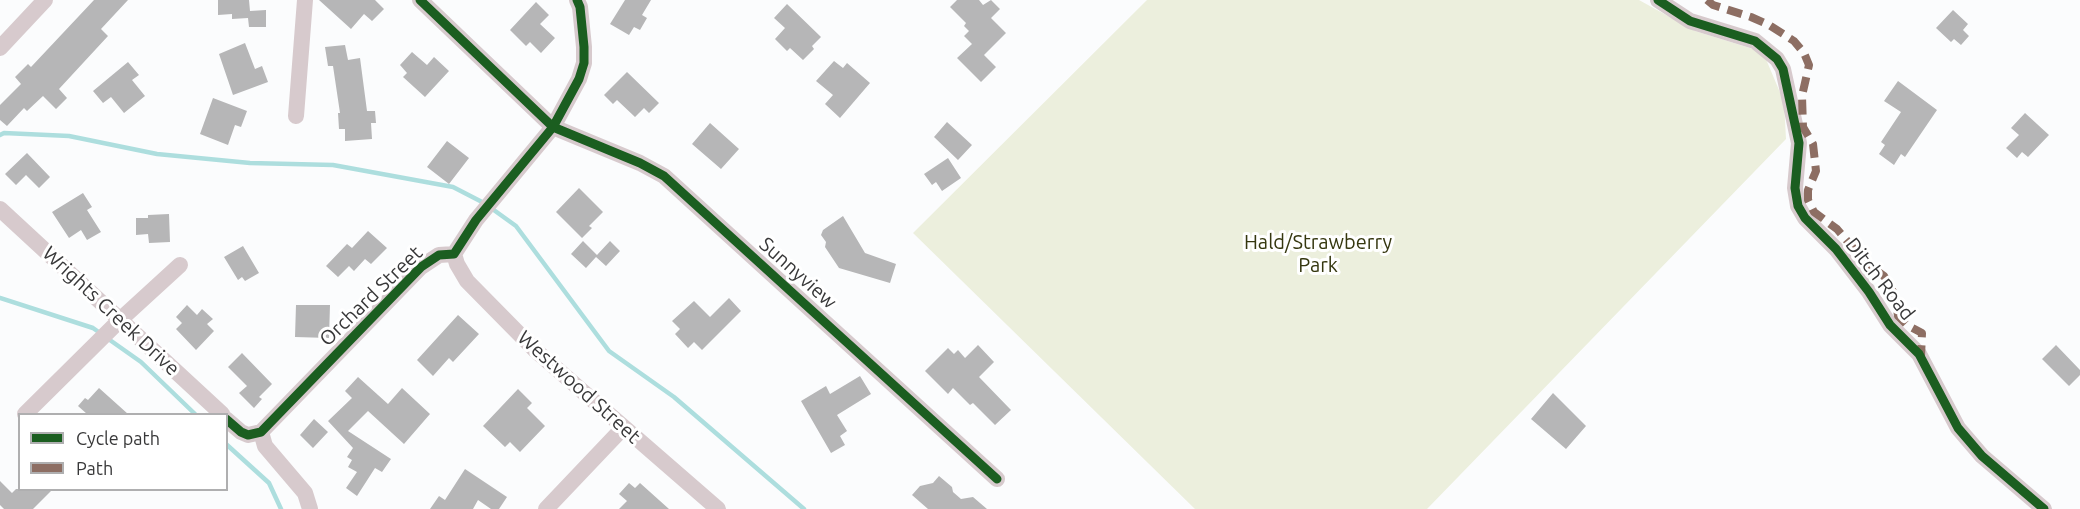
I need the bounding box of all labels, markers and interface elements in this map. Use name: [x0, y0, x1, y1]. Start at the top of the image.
park label: Hald/Strawberry Park: [1244, 230, 1392, 277]
street label: Sunnyview: [754, 232, 842, 314]
street label: Ditch Road: [1840, 233, 1920, 325]
street label: Wrights Creek Drive: [38, 241, 184, 381]
street label: Orchard Street: [315, 241, 427, 351]
street label: Westwood Street: [513, 326, 645, 448]
legend: [18, 413, 228, 491]
text: Cycle path: [76, 428, 160, 448]
text: Path: [76, 458, 113, 478]

